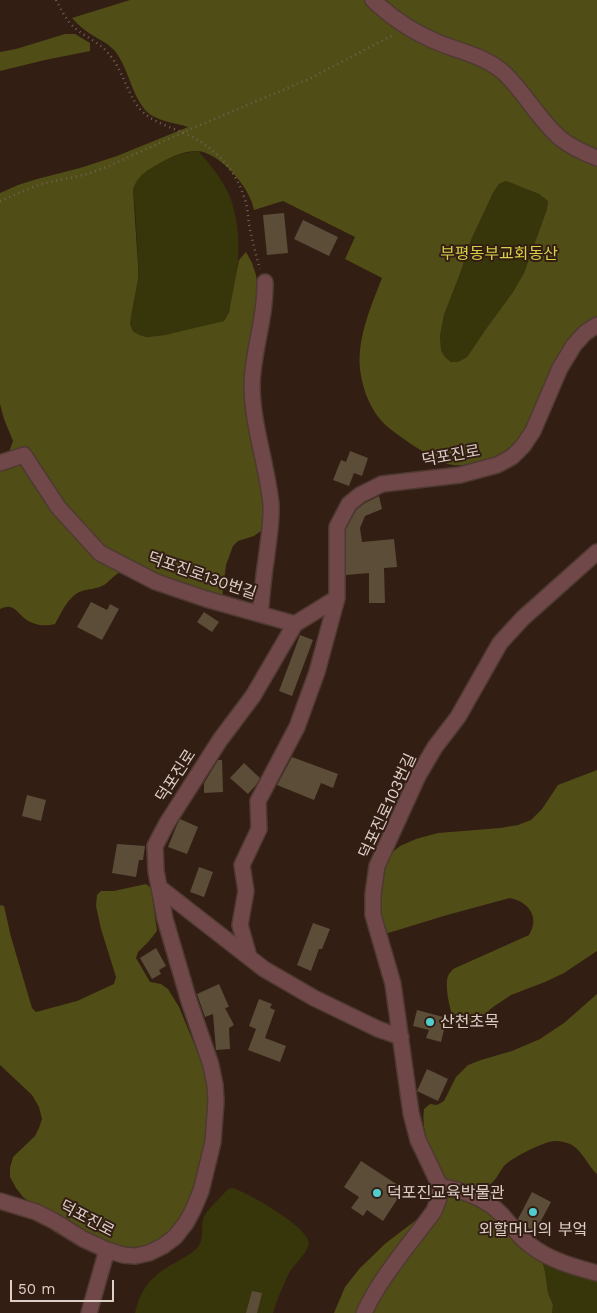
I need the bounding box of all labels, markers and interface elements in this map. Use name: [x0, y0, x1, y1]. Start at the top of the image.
park label: 부평동부교회동산: [440, 244, 558, 264]
street label: 덕포진로: [420, 441, 482, 471]
street label: 덕포진로130번길: [145, 548, 259, 604]
street label: 덕포진로: [152, 746, 200, 806]
street label: 덕포진로103번길: [355, 751, 421, 861]
place label: 산천초목: [440, 1012, 499, 1032]
marker: 산천초목: [424, 1016, 436, 1028]
place label: 덕포진교육박물관: [387, 1183, 505, 1203]
marker: 덕포진교육박물관: [371, 1187, 383, 1199]
street label: 덕포진로: [56, 1197, 118, 1241]
marker: 외할머니의 부엌: [527, 1206, 539, 1218]
place label: 외할머니의 부엌: [479, 1220, 587, 1240]
scale bar: [12, 1270, 116, 1302]
text: 50 m: [18, 1280, 55, 1298]

